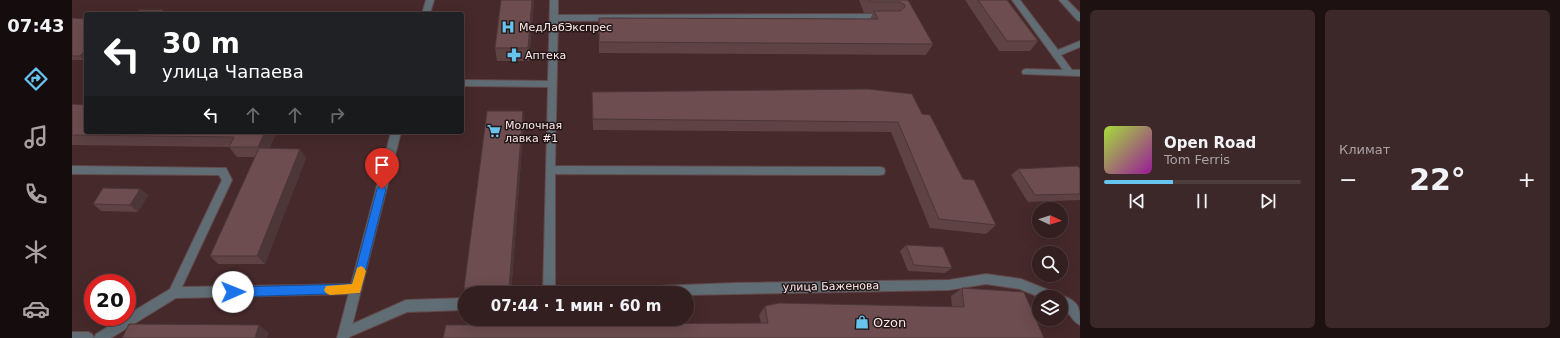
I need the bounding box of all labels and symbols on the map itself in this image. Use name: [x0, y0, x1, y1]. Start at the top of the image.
hospital icon: МедЛабЭкспрес: [500, 19, 516, 35]
place label: МедЛабЭкспрес: [519, 21, 612, 34]
pharmacy icon: Аптека: [506, 47, 522, 63]
place label: Аптека: [525, 49, 566, 62]
place label: Молочная лавка #1: [505, 119, 562, 145]
supermarket icon: Молочная лавка #1: [486, 123, 502, 139]
pin: [365, 148, 399, 189]
north arrow: [1032, 202, 1068, 238]
position arrow: [212, 271, 254, 313]
speed limit sign: 20: [84, 274, 136, 326]
street label: улица Баженова: [783, 279, 879, 294]
shop icon: Ozon: [854, 314, 870, 330]
place label: Ozon: [873, 315, 906, 330]

